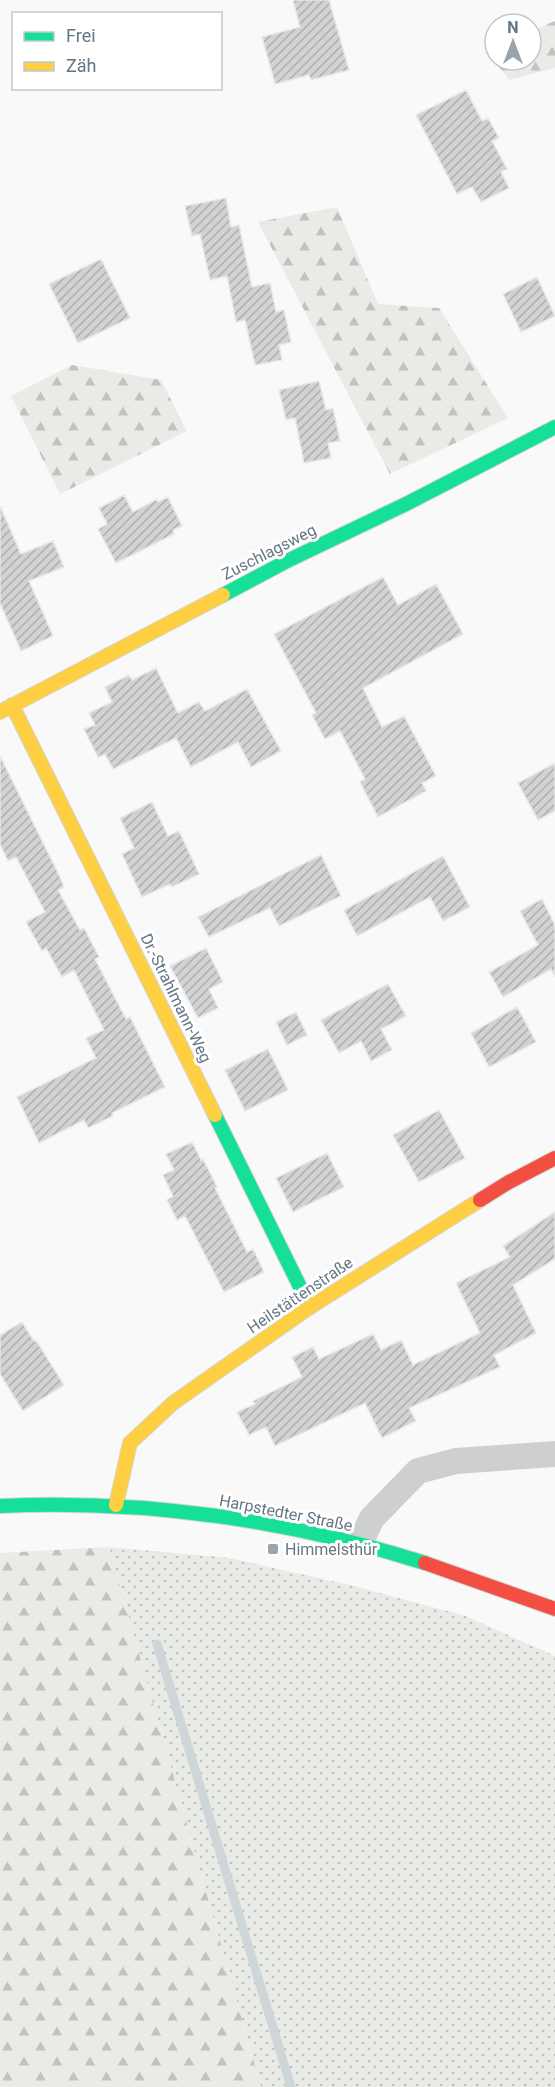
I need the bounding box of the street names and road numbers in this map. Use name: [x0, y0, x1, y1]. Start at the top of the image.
street label: Zuschlagsweg: [219, 520, 319, 584]
street label: Dr.-Strahlmann-Weg: [137, 930, 215, 1066]
street label: Heilstättenstraße: [244, 1253, 356, 1337]
street label: Harpstedter Straße: [218, 1491, 354, 1535]

